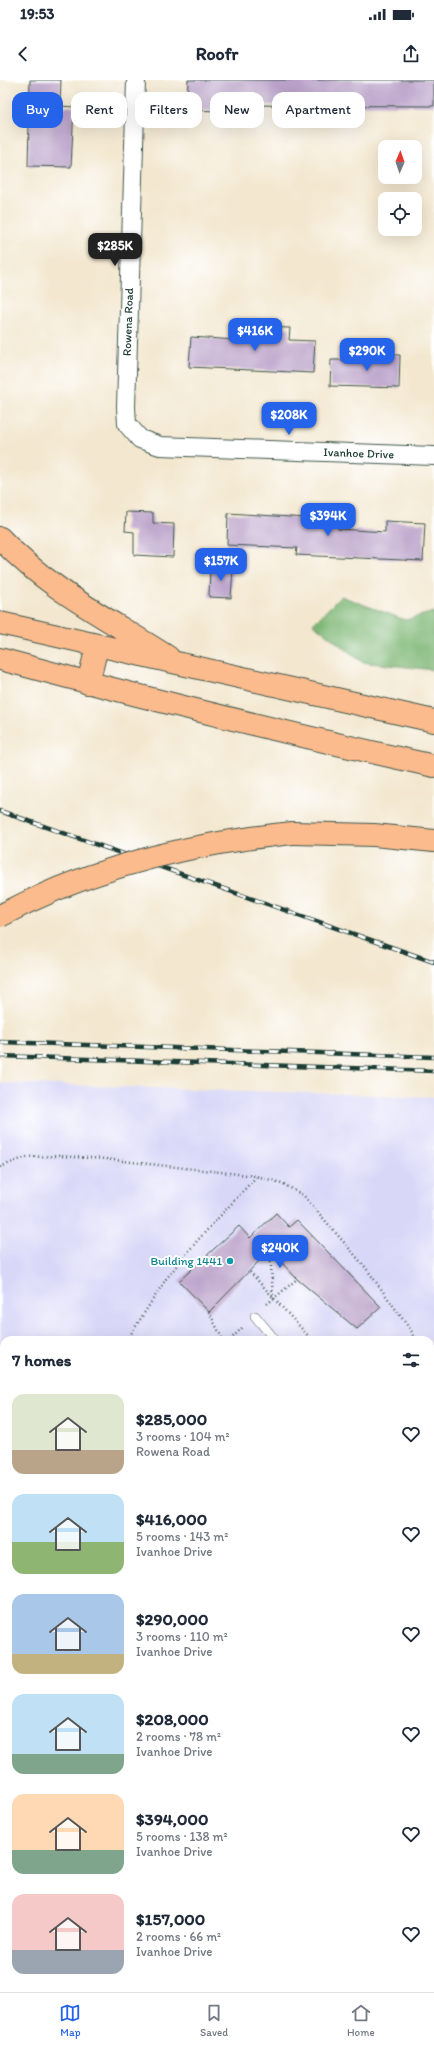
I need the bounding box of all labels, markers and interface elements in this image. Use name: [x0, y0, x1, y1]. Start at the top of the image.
text: 19:53: [20, 5, 55, 23]
icon: back: [12, 43, 34, 65]
text: Roofr: [196, 43, 238, 65]
icon: share: [400, 43, 422, 65]
chip: Buy: [12, 92, 63, 128]
chip: Rent: [71, 92, 127, 128]
chip: Filters: [135, 92, 202, 128]
chip: New: [210, 92, 264, 128]
chip: Apartment: [272, 92, 365, 128]
north arrow: [378, 140, 422, 184]
map controls: [378, 140, 422, 236]
button: locate: [378, 192, 422, 236]
pin: $285K: [87, 233, 143, 267]
text: $285K: [97, 238, 133, 253]
street label: Rowena Road: [120, 287, 136, 356]
pin: $416K: [227, 318, 283, 352]
text: $416K: [237, 323, 273, 338]
pin: $290K: [339, 338, 395, 372]
text: $290K: [349, 343, 385, 358]
pin: $208K: [261, 402, 317, 436]
text: $208K: [271, 407, 307, 422]
street label: Ivanhoe Drive: [323, 445, 395, 462]
pin: $394K: [300, 503, 356, 537]
text: $394K: [310, 508, 346, 523]
pin: $157K: [193, 548, 249, 582]
text: $157K: [204, 553, 238, 568]
pin: $240K: [252, 1235, 308, 1269]
text: $240K: [261, 1240, 299, 1255]
place label: Building 1441: [150, 1254, 222, 1268]
marker: Building 1441: [225, 1256, 235, 1266]
icon: filters: [400, 1349, 422, 1371]
text: 7 homes: [12, 1350, 72, 1370]
text: $285,000: [136, 1409, 207, 1429]
icon: home: [44, 1410, 92, 1458]
icon: heart: [400, 1423, 422, 1445]
text: 3 rooms · 104 m²: [136, 1429, 229, 1444]
text: Rowena Road: [136, 1444, 210, 1459]
text: $416,000: [136, 1509, 207, 1529]
icon: home: [44, 1510, 92, 1558]
icon: heart: [400, 1523, 422, 1545]
text: 5 rooms · 143 m²: [136, 1529, 228, 1544]
text: Ivanhoe Drive: [136, 1544, 213, 1559]
text: $290,000: [136, 1609, 208, 1629]
icon: home: [44, 1610, 92, 1658]
icon: heart: [400, 1623, 422, 1645]
text: 3 rooms · 110 m²: [136, 1629, 228, 1644]
text: Ivanhoe Drive: [136, 1644, 213, 1659]
text: $208,000: [136, 1709, 209, 1729]
icon: home: [44, 1710, 92, 1758]
icon: heart: [400, 1723, 422, 1745]
text: 2 rooms · 78 m²: [136, 1729, 221, 1744]
text: Ivanhoe Drive: [136, 1744, 213, 1759]
text: $394,000: [136, 1809, 208, 1829]
icon: home: [44, 1810, 92, 1858]
icon: heart: [400, 1823, 422, 1845]
text: 5 rooms · 138 m²: [136, 1829, 228, 1844]
text: Ivanhoe Drive: [136, 1844, 213, 1859]
text: $157,000: [136, 1909, 205, 1929]
icon: home: [44, 1910, 92, 1958]
icon: heart: [400, 1923, 422, 1945]
text: 2 rooms · 66 m²: [136, 1929, 221, 1944]
text: Ivanhoe Drive: [136, 1944, 213, 1959]
tab: Map: [59, 2002, 81, 2039]
tab: Saved: [200, 2002, 228, 2039]
tab: Home: [347, 2002, 375, 2039]

